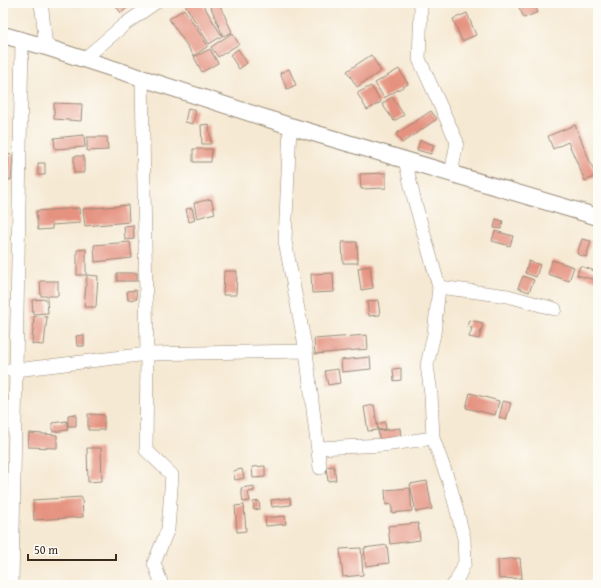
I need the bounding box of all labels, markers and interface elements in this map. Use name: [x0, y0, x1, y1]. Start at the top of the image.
scale bar: [28, 536, 116, 562]
text: 50 m: [34, 541, 58, 558]

